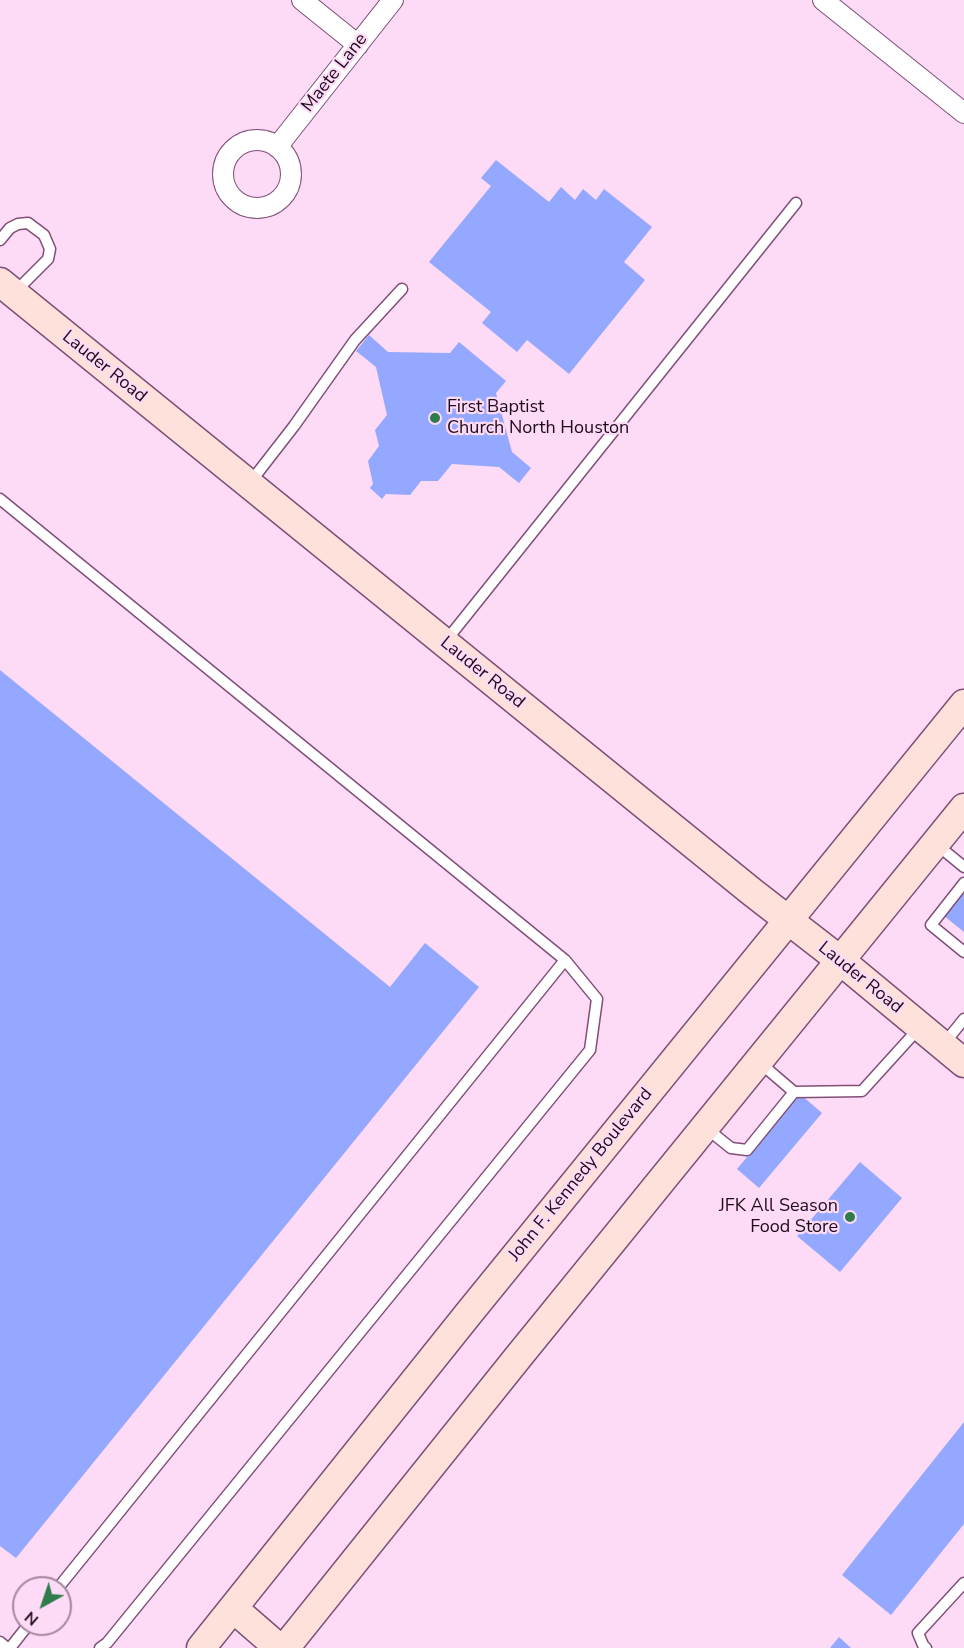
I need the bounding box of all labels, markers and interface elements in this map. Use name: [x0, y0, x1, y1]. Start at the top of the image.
street label: Maete Lane: [298, 29, 372, 117]
street label: Lauder Road: [57, 326, 151, 408]
place label: First Baptist Church North Houston: [447, 397, 629, 440]
marker: First Baptist Church North Houston: [428, 411, 442, 425]
street label: Lauder Road: [435, 632, 529, 714]
street label: Lauder Road: [813, 937, 907, 1019]
street label: John F. Kennedy Boulevard: [504, 1084, 658, 1266]
place label: JFK All Season Food Store: [719, 1196, 838, 1238]
marker: JFK All Season Food Store: [843, 1210, 857, 1224]
north arrow: [12, 1576, 72, 1636]
text: N: [20, 1606, 43, 1631]

